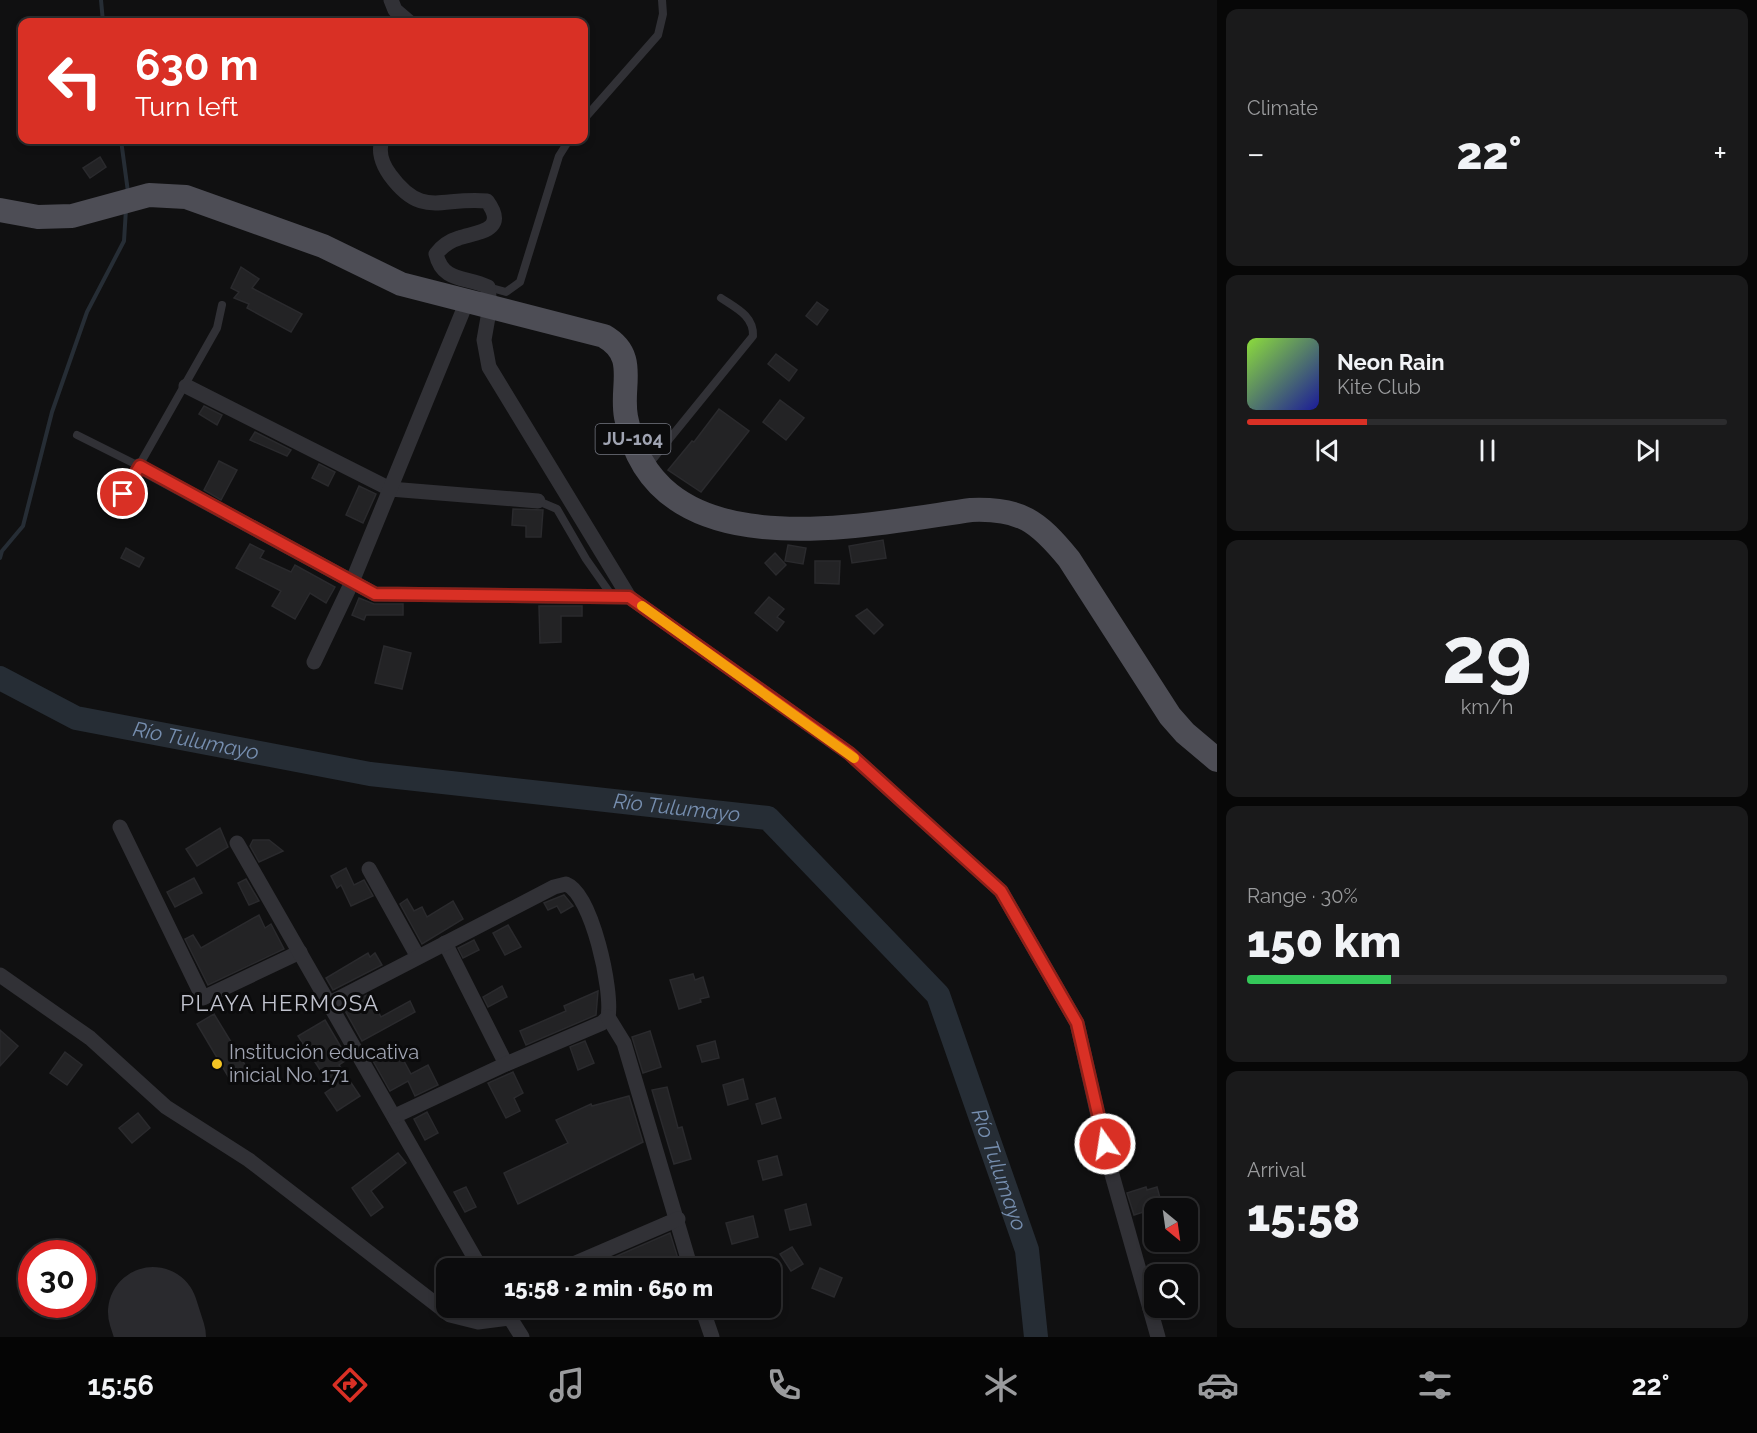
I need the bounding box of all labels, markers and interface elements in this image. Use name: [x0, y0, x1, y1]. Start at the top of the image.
text: 630 m: [135, 41, 259, 90]
icon: left: [36, 42, 114, 120]
text: Turn left: [135, 91, 238, 122]
text: Climate: [1247, 96, 1318, 120]
text: 22°: [1456, 127, 1522, 180]
text: −: [1247, 134, 1265, 173]
text: +: [1713, 134, 1727, 173]
text: Neon Rain: [1337, 349, 1445, 375]
text: Kite Club: [1337, 375, 1421, 399]
road number: JU-104: [596, 424, 670, 454]
icon: previous: [1311, 434, 1344, 467]
icon: pause: [1471, 434, 1504, 467]
icon: next: [1631, 434, 1664, 467]
pin: [97, 468, 148, 519]
icon: arrive: [106, 477, 139, 510]
text: 29: [1442, 610, 1532, 701]
text: km/h: [1461, 695, 1513, 719]
water label: Río Tulumayo: [131, 716, 261, 765]
water label: Río Tulumayo: [612, 788, 742, 827]
text: Range · 30%: [1247, 884, 1358, 908]
text: 150 km: [1247, 915, 1401, 968]
district label: PLAYA HERMOSA: [180, 990, 380, 1016]
place label: Institución educativa inicial No. 171: [229, 1040, 419, 1087]
marker: Institución educativa inicial No. 171: [210, 1057, 224, 1071]
water label: Río Tulumayo: [967, 1105, 1032, 1234]
position arrow: [1073, 1112, 1137, 1176]
text: Arrival: [1247, 1158, 1306, 1182]
text: 15:58: [1247, 1189, 1360, 1242]
north arrow: [1144, 1198, 1198, 1252]
map controls: [1144, 1198, 1198, 1318]
speed limit sign: 30: [18, 1240, 96, 1318]
button: search: [1144, 1264, 1198, 1318]
text: 15:58 · 2 min · 650 m: [504, 1275, 713, 1301]
icon: directions: [329, 1364, 371, 1406]
icon: music: [546, 1364, 588, 1406]
icon: phone: [763, 1364, 805, 1406]
icon: climate: [980, 1364, 1022, 1406]
icon: car: [1197, 1364, 1239, 1406]
icon: filters: [1414, 1364, 1456, 1406]
text: 15:56: [88, 1370, 154, 1401]
text: 22°: [1631, 1370, 1669, 1401]

